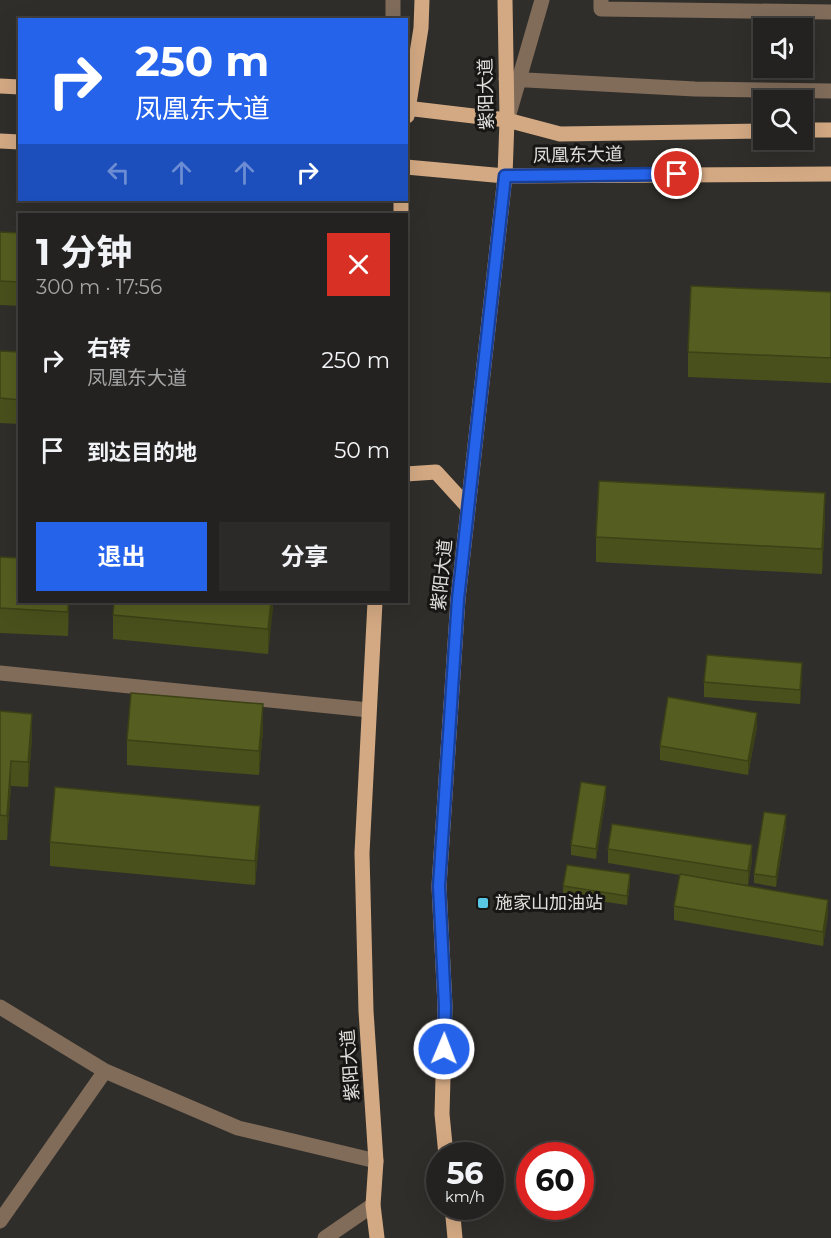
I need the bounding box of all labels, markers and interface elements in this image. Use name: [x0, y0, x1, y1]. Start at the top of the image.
map controls: [753, 18, 813, 150]
button: sound: [753, 18, 813, 78]
text: 250 m: [135, 35, 269, 87]
icon: right: [36, 42, 114, 120]
street label: 紫阳大道: [474, 58, 498, 130]
button: search: [753, 90, 813, 150]
text: 凤凰东大道: [135, 92, 270, 125]
street label: 凤凰东大道: [533, 143, 623, 167]
pin: [651, 148, 702, 199]
icon: left: [102, 156, 135, 189]
icon: ahead: [165, 156, 198, 189]
icon: ahead: [228, 156, 261, 189]
icon: right: [291, 156, 324, 189]
icon: arrive: [660, 157, 693, 190]
text: 1 分钟: [36, 230, 132, 274]
button: close: [327, 233, 390, 296]
text: 300 m · 17:56: [36, 275, 162, 299]
text: 右转: [87, 335, 131, 362]
icon: right: [36, 344, 69, 377]
text: 250 m: [321, 347, 390, 374]
text: 凤凰东大道: [87, 366, 187, 390]
icon: arrive: [36, 434, 69, 467]
text: 50 m: [334, 437, 390, 464]
text: 到达目的地: [87, 439, 197, 466]
button: 退出: [36, 522, 207, 591]
button: 分享: [219, 522, 390, 591]
street label: 紫阳大道: [427, 538, 457, 612]
place label: 施家山加油站: [495, 892, 603, 914]
marker: 施家山加油站: [476, 896, 490, 910]
position arrow: [412, 1017, 476, 1081]
street label: 紫阳大道: [337, 1028, 363, 1102]
speed limit sign: 60: [516, 1142, 594, 1220]
text: 56: [447, 1155, 483, 1192]
text: km/h: [445, 1187, 485, 1206]

